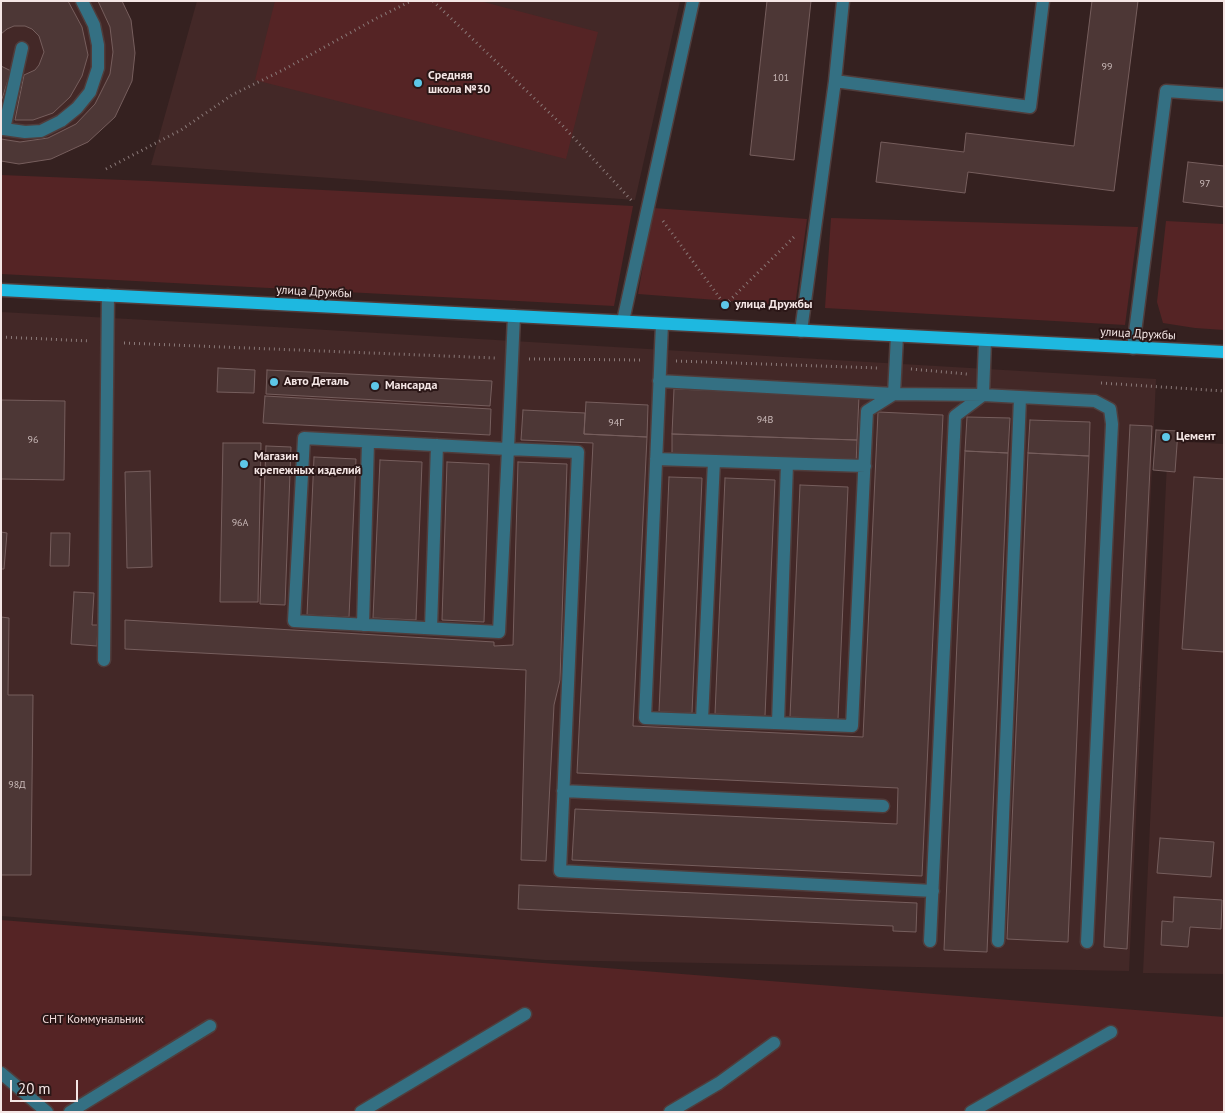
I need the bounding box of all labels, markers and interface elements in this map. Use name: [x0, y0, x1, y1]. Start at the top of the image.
house number: 99: [1102, 61, 1112, 73]
place label: Средняя школа №30: [428, 69, 490, 97]
house number: 101: [773, 72, 789, 84]
marker: Средняя школа №30: [412, 77, 424, 89]
house number: 97: [1200, 178, 1210, 190]
street label: улица Дружбы: [276, 283, 352, 301]
place label: улица Дружбы: [735, 298, 812, 312]
marker: улица Дружбы: [719, 299, 731, 311]
street label: улица Дружбы: [1100, 325, 1176, 343]
place label: Авто Деталь: [284, 375, 349, 389]
marker: Авто Деталь: [268, 376, 280, 388]
place label: Мансарда: [385, 379, 437, 393]
marker: Мансарда: [369, 380, 381, 392]
house number: 94В: [757, 414, 773, 426]
house number: 94Г: [608, 417, 624, 429]
place label: Цемент: [1176, 430, 1216, 444]
marker: Цемент: [1160, 431, 1172, 443]
house number: 96: [28, 434, 38, 446]
place label: Магазин крепежных изделий: [254, 450, 361, 478]
marker: Магазин крепежных изделий: [238, 458, 250, 470]
house number: 96А: [232, 517, 248, 529]
house number: 98Д: [8, 779, 26, 791]
park label: СНТ Коммунальник: [42, 1013, 144, 1027]
scale bar: [12, 1070, 80, 1102]
text: 20 m: [18, 1079, 51, 1098]

